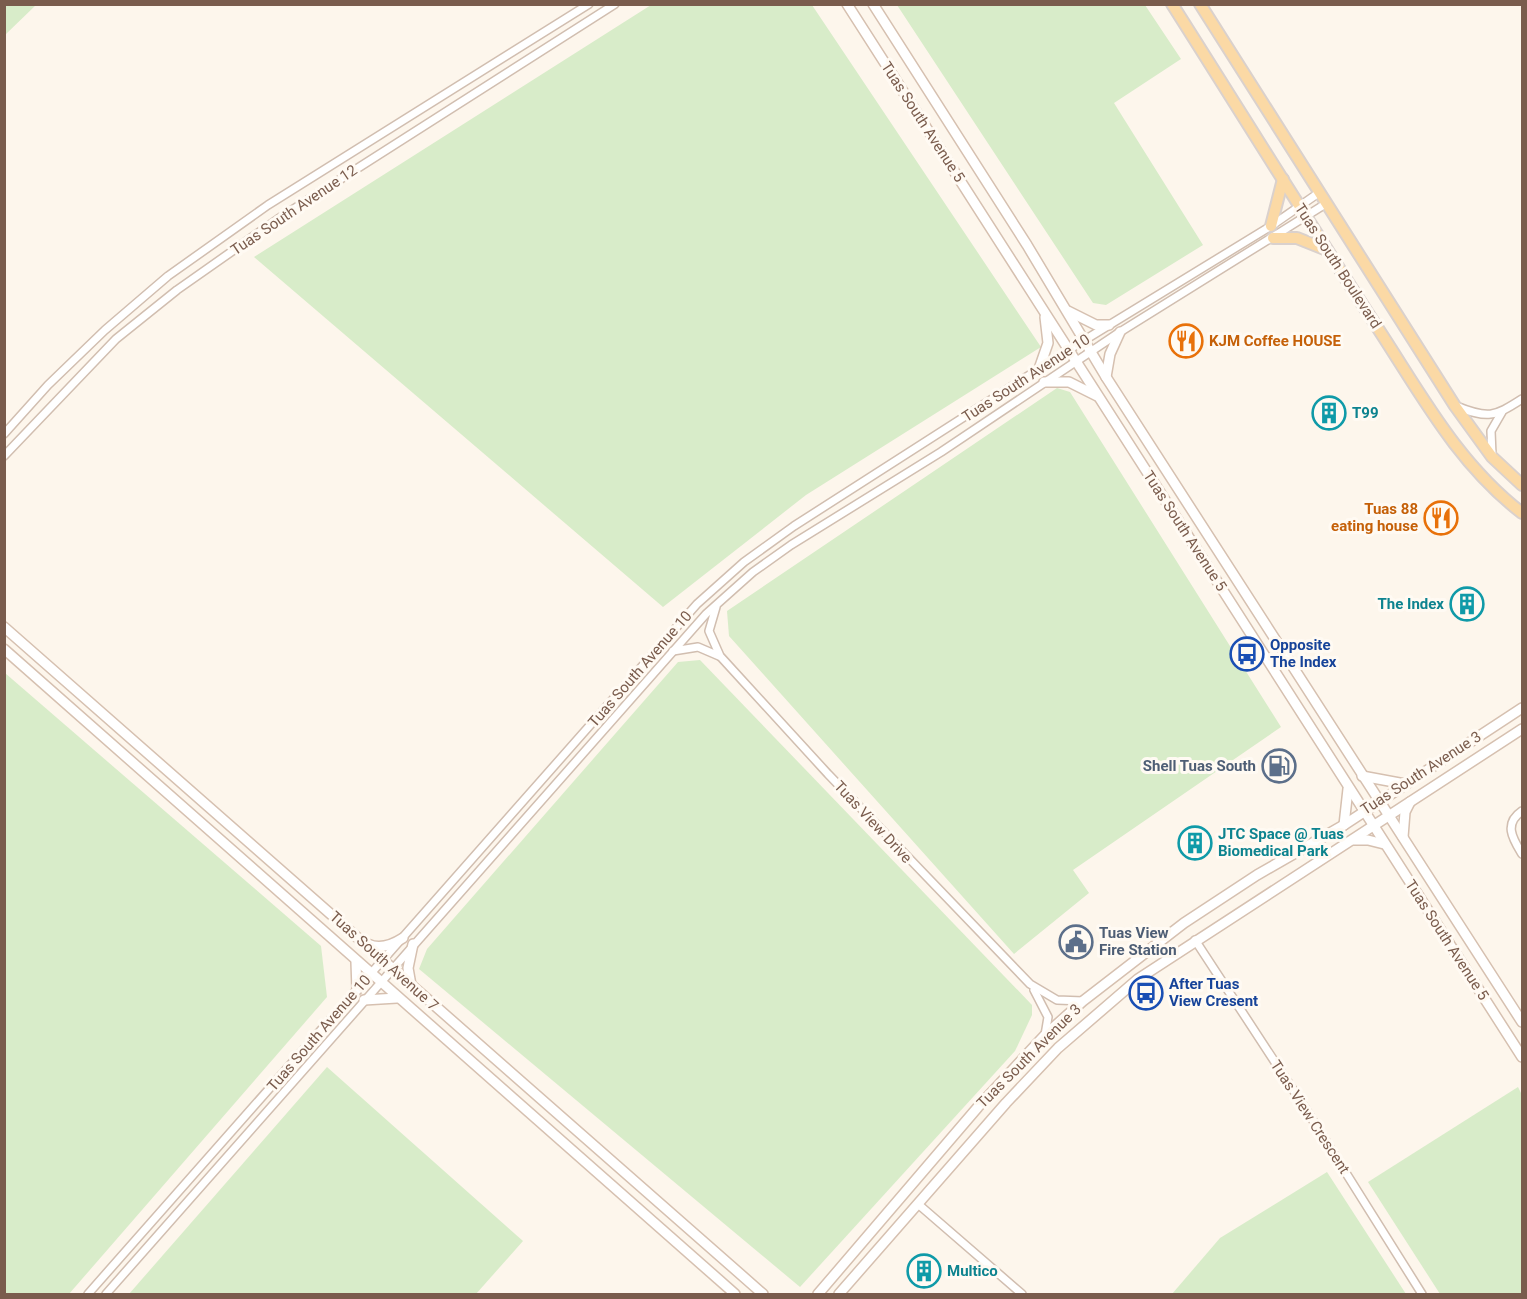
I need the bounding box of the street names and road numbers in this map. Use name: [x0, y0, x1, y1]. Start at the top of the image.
street label: Tuas South Avenue 5: [877, 58, 969, 186]
street label: Tuas South Avenue 12: [227, 161, 361, 259]
street label: Tuas South Boulevard: [1291, 200, 1385, 332]
street label: Tuas South Avenue 10: [959, 330, 1093, 426]
street label: Tuas South Avenue 5: [1139, 467, 1231, 595]
street label: Tuas South Avenue 10: [585, 607, 695, 731]
street label: Tuas South Avenue 3: [1357, 727, 1485, 819]
street label: Tuas View Drive: [830, 777, 916, 867]
street label: Tuas South Avenue 5: [1401, 876, 1493, 1004]
street label: Tuas South Avenue 7: [326, 907, 442, 1015]
street label: Tuas South Avenue 10: [264, 971, 374, 1095]
street label: Tuas South Avenue 3: [973, 1000, 1085, 1112]
street label: Tuas View Crescent: [1267, 1057, 1353, 1177]

